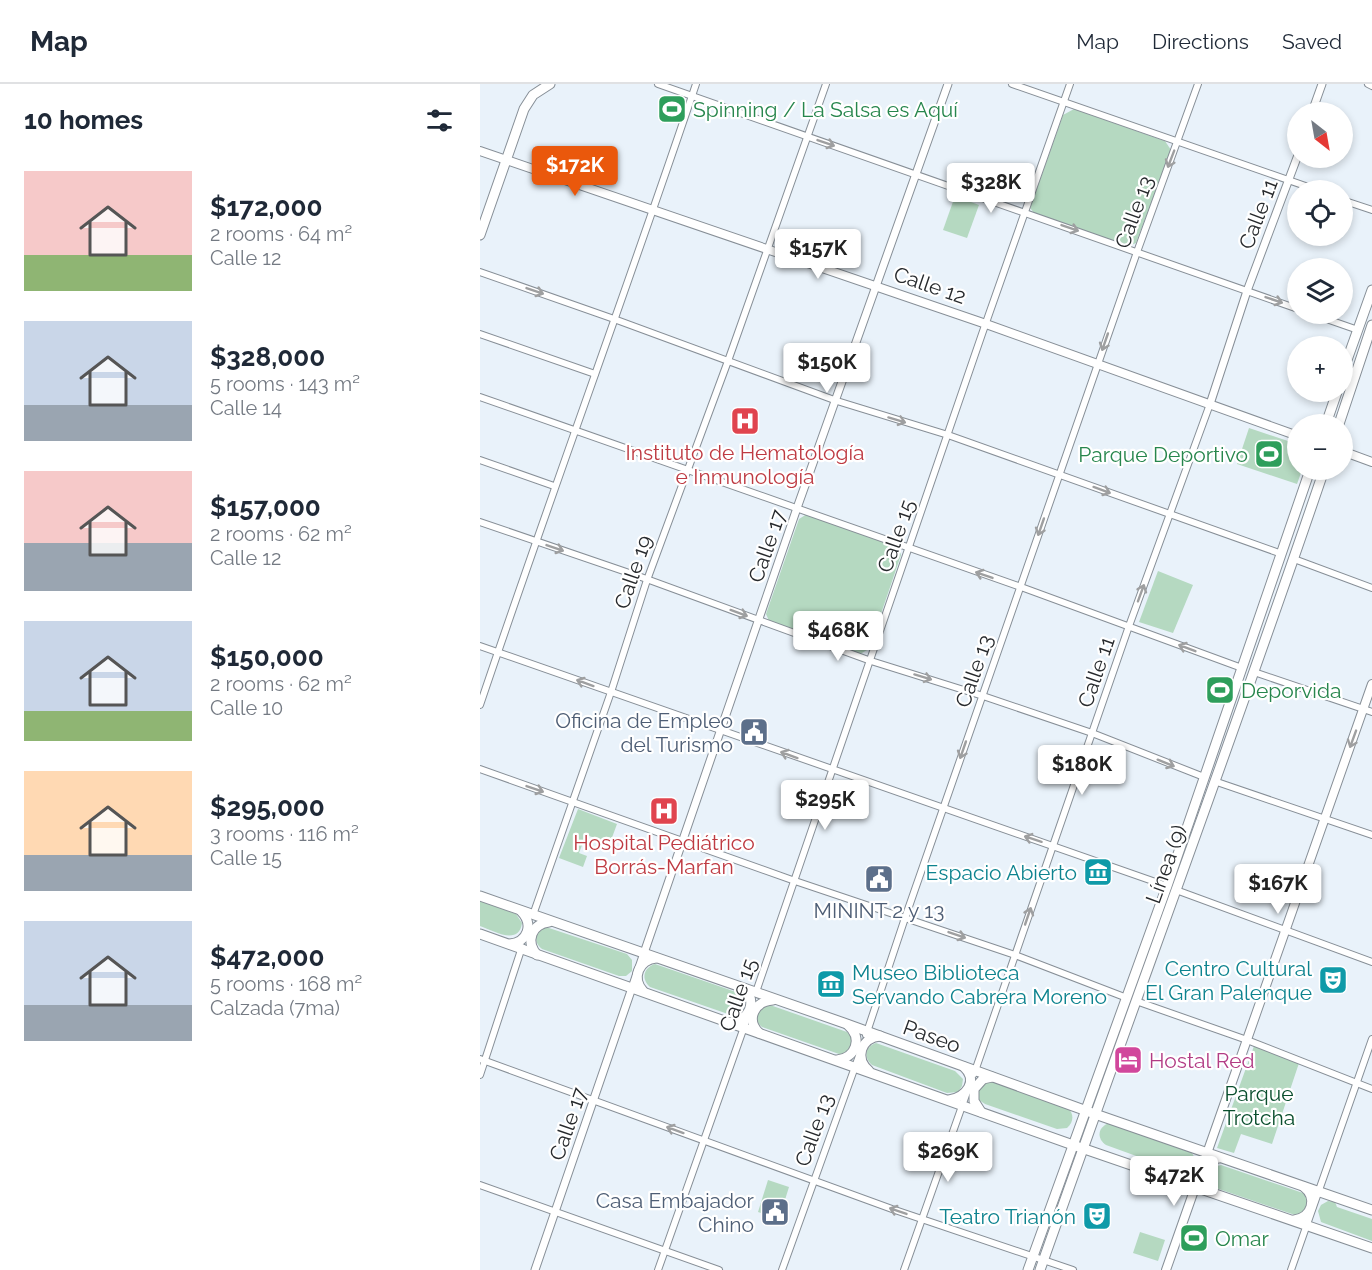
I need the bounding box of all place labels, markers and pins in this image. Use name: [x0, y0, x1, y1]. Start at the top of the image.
sports icon: Spinning / La Salsa es Aquí: [656, 93, 688, 125]
place label: Spinning / La Salsa es Aquí: [693, 97, 958, 122]
pin: $172K: [533, 146, 617, 197]
pin: $328K: [949, 163, 1033, 214]
pin: $157K: [776, 229, 860, 280]
pin: $150K: [785, 343, 869, 394]
hospital icon: Instituto de Hematología e Inmunología: [729, 405, 761, 437]
sports icon: Parque Deportivo: [1253, 438, 1285, 470]
place label: Instituto de Hematología e Inmunología: [625, 440, 865, 489]
place label: Parque Deportivo: [1078, 442, 1248, 467]
pin: $468K: [796, 611, 880, 662]
sports icon: Deporvida: [1204, 674, 1236, 706]
place label: Deporvida: [1241, 678, 1341, 703]
place label: Oficina de Empleo del Turismo: [555, 708, 733, 757]
public building icon: Oficina de Empleo del Turismo: [738, 716, 770, 748]
pin: $180K: [1040, 745, 1124, 796]
pin: $295K: [783, 780, 867, 831]
hospital icon: Hospital Pediátrico Borrás-Marfan: [648, 795, 680, 827]
place label: Hospital Pediátrico Borrás-Marfan: [573, 830, 755, 879]
museum icon: Espacio Abierto: [1082, 856, 1114, 888]
place label: Espacio Abierto: [926, 860, 1077, 885]
public building icon: MININT 2 y 13: [863, 863, 895, 895]
pin: $167K: [1236, 864, 1320, 915]
place label: MININT 2 y 13: [814, 898, 944, 923]
place label: Centro Cultural El Gran Palenque: [1145, 956, 1312, 1005]
place label: Museo Biblioteca Servando Cabrera Moreno: [852, 960, 1107, 1009]
theatre icon: Centro Cultural El Gran Palenque: [1317, 964, 1349, 996]
museum icon: Museo Biblioteca Servando Cabrera Moreno: [815, 968, 847, 1000]
hotel icon: Hostal Red: [1112, 1044, 1144, 1076]
place label: Hostal Red: [1149, 1048, 1255, 1073]
pin: $269K: [906, 1132, 990, 1183]
pin: $472K: [1132, 1156, 1216, 1207]
place label: Casa Embajador Chino: [596, 1188, 755, 1237]
public building icon: Casa Embajador Chino: [759, 1196, 791, 1228]
theatre icon: Teatro Trianón: [1081, 1200, 1113, 1232]
place label: Teatro Trianón: [939, 1204, 1076, 1229]
sports icon: Omar: [1178, 1222, 1210, 1254]
place label: Omar: [1215, 1226, 1269, 1251]

